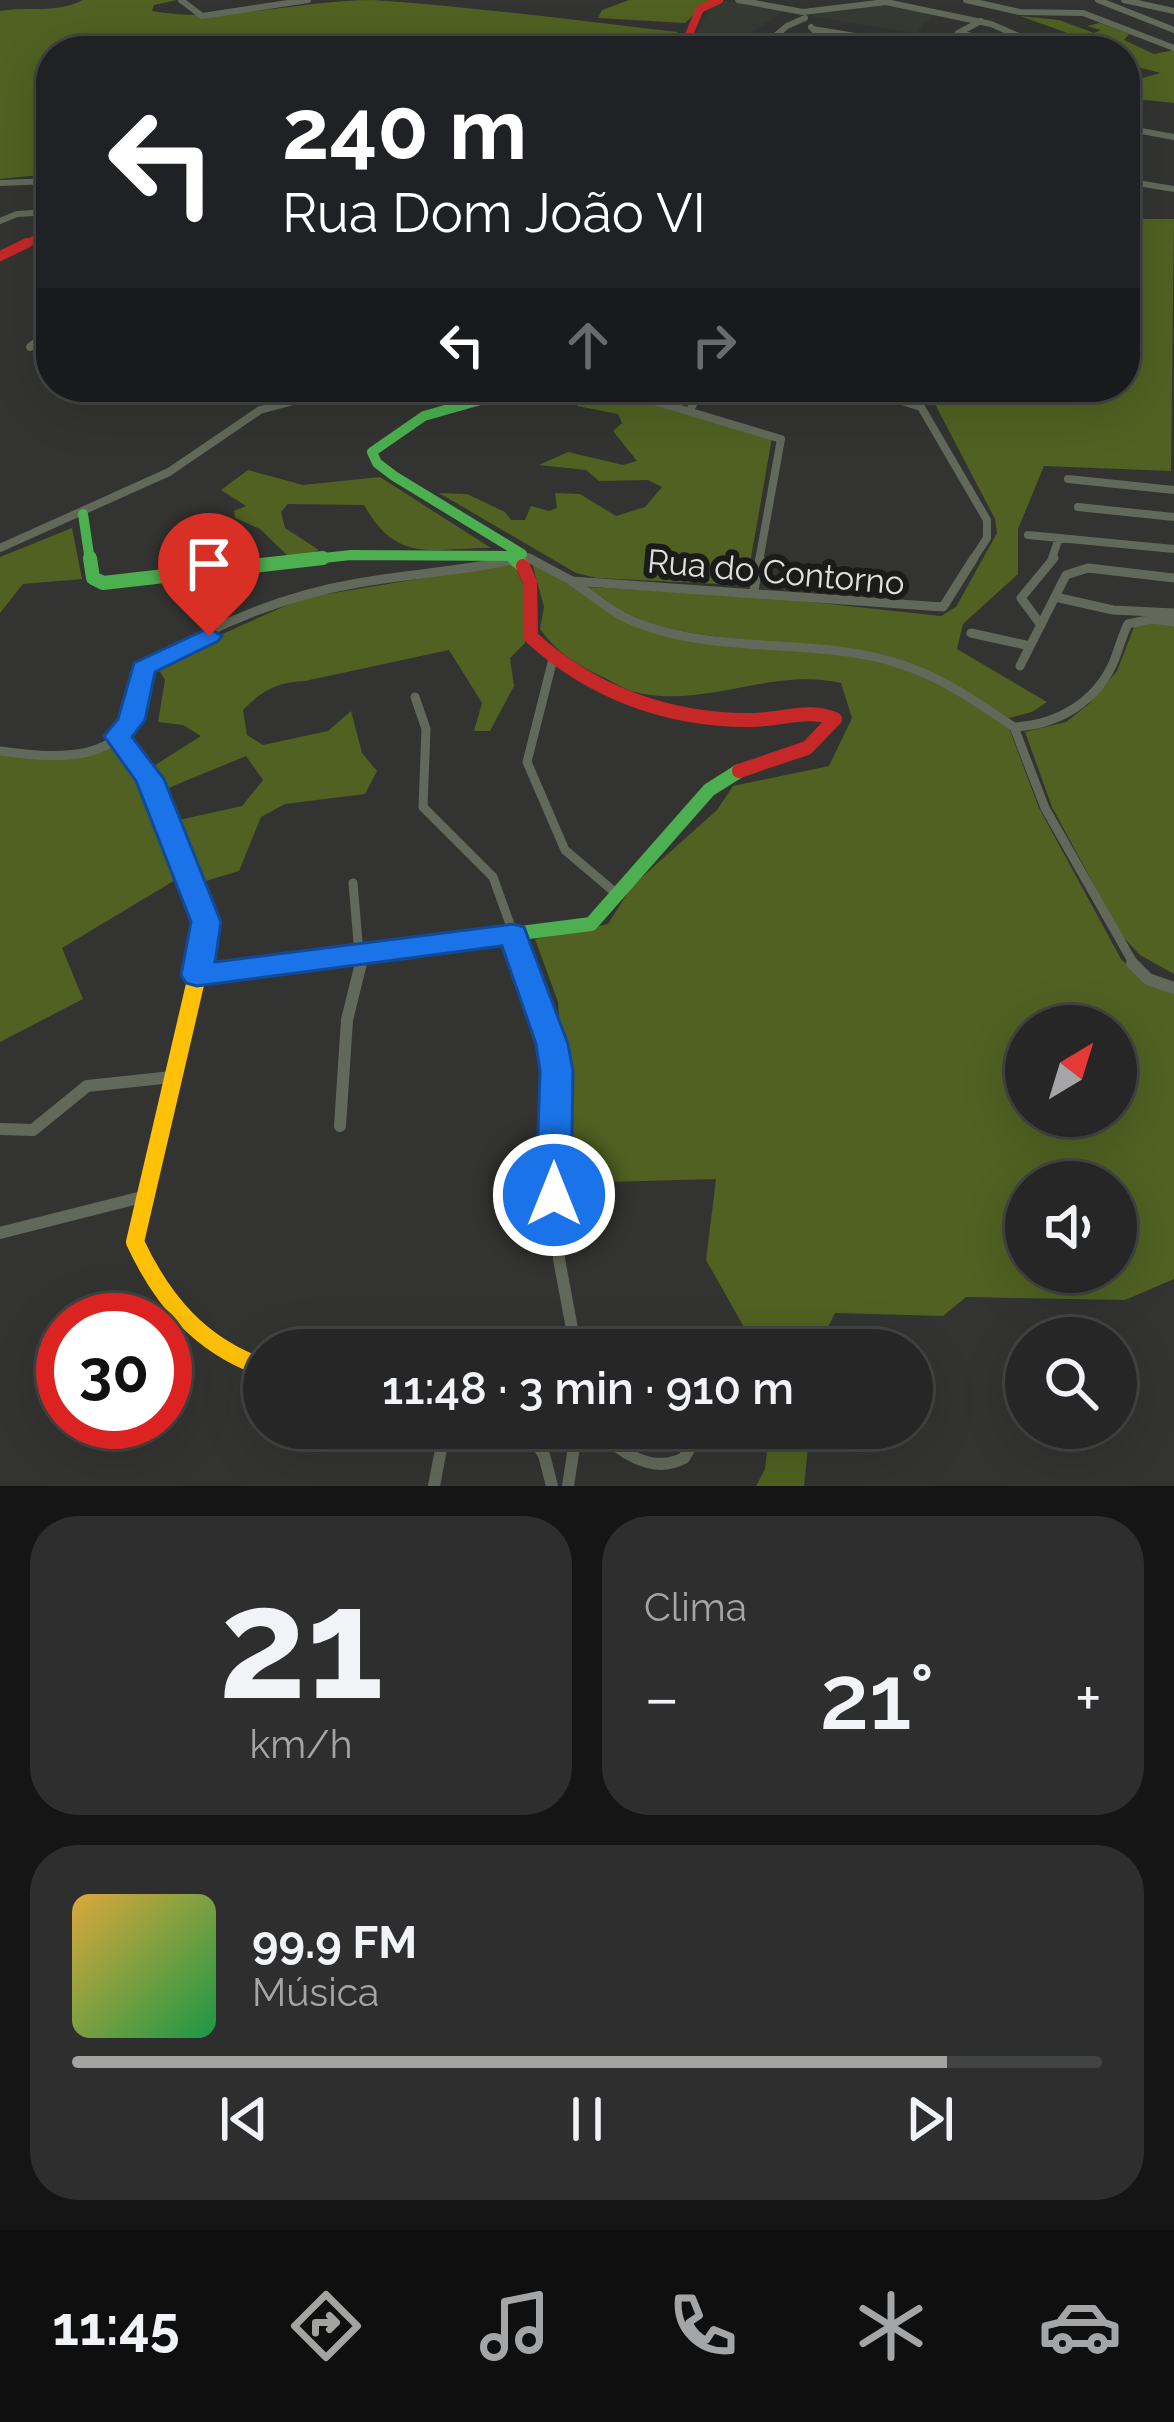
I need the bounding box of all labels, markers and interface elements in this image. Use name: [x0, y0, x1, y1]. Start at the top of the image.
text: 240 m: [282, 80, 527, 179]
icon: left: [84, 84, 240, 240]
text: Rua Dom João VI: [282, 181, 706, 245]
icon: left: [429, 312, 495, 378]
icon: ahead: [555, 312, 621, 378]
icon: right: [681, 312, 747, 378]
pin: [158, 513, 260, 636]
icon: arrive: [176, 531, 242, 597]
street label: Rua do Contorno: [646, 541, 906, 603]
north arrow: [1005, 1005, 1137, 1137]
map controls: [1005, 1005, 1137, 1449]
position arrow: [491, 1132, 617, 1258]
button: sound: [1005, 1161, 1137, 1293]
speed limit sign: 30: [36, 1293, 192, 1449]
button: search: [1005, 1317, 1137, 1449]
text: 11:48 · 3 min · 910 m: [382, 1362, 794, 1415]
text: 21: [218, 1551, 384, 1735]
text: Clima: [644, 1584, 747, 1630]
text: 21°: [820, 1644, 935, 1750]
text: −: [644, 1659, 680, 1736]
text: +: [1075, 1659, 1102, 1736]
text: km/h: [250, 1721, 352, 1767]
text: 99.9 FM: [252, 1916, 417, 1969]
text: Música: [252, 1969, 379, 2015]
icon: previous: [211, 2086, 277, 2152]
icon: pause: [554, 2086, 620, 2152]
icon: next: [897, 2086, 963, 2152]
icon: directions: [284, 2284, 368, 2368]
icon: music: [473, 2284, 557, 2368]
icon: phone: [661, 2284, 745, 2368]
icon: climate: [849, 2284, 933, 2368]
icon: car: [1038, 2284, 1122, 2368]
text: 11:45: [52, 2294, 180, 2358]

